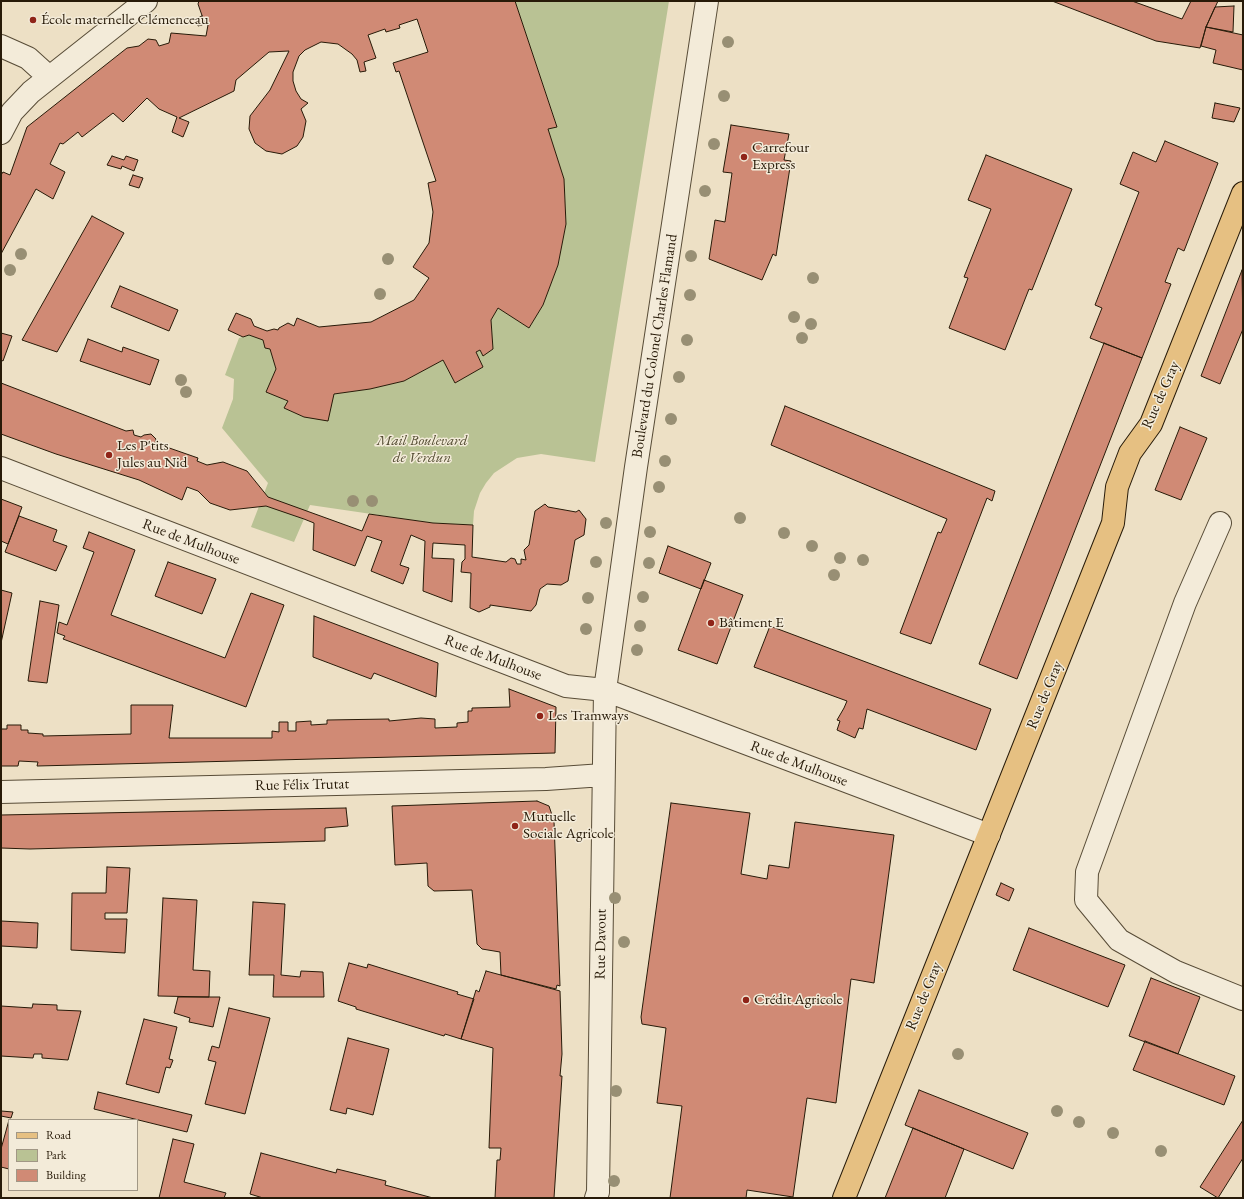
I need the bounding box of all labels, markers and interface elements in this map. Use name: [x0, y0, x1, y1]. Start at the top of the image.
place label: École maternelle Clémenceau: [41, 11, 209, 29]
marker: École maternelle Clémenceau: [28, 15, 38, 25]
place label: Carrefour Express: [752, 139, 809, 174]
marker: Carrefour Express: [739, 152, 749, 162]
street label: Boulevard du Colonel Charles Flamand: [628, 233, 682, 459]
street label: Rue de Gray: [1138, 358, 1184, 432]
park label: Mail Boulevard de Verdun: [377, 432, 467, 467]
place label: Les P'tits Jules au Nid: [117, 437, 187, 472]
marker: Les P'tits Jules au Nid: [104, 450, 114, 460]
street label: Rue de Mulhouse: [140, 515, 242, 569]
place label: Bâtiment E: [719, 614, 784, 632]
marker: Bâtiment E: [706, 618, 716, 628]
street label: Rue de Mulhouse: [442, 631, 544, 685]
street label: Rue de Gray: [1023, 658, 1067, 732]
place label: Les Tramways: [548, 707, 629, 725]
marker: Les Tramways: [535, 711, 545, 721]
street label: Rue de Mulhouse: [748, 737, 850, 791]
street label: Rue Félix Trutat: [255, 775, 349, 795]
place label: Mutuelle Sociale Agricole: [523, 808, 614, 843]
marker: Mutuelle Sociale Agricole: [510, 821, 520, 831]
street label: Rue Davout: [591, 909, 611, 979]
street label: Rue de Gray: [902, 959, 946, 1033]
place label: Crédit Agricole: [754, 991, 842, 1009]
marker: Crédit Agricole: [741, 995, 751, 1005]
legend: [8, 1119, 138, 1191]
text: Road: [46, 1127, 71, 1143]
text: Park: [46, 1147, 66, 1163]
text: Building: [46, 1167, 86, 1183]

